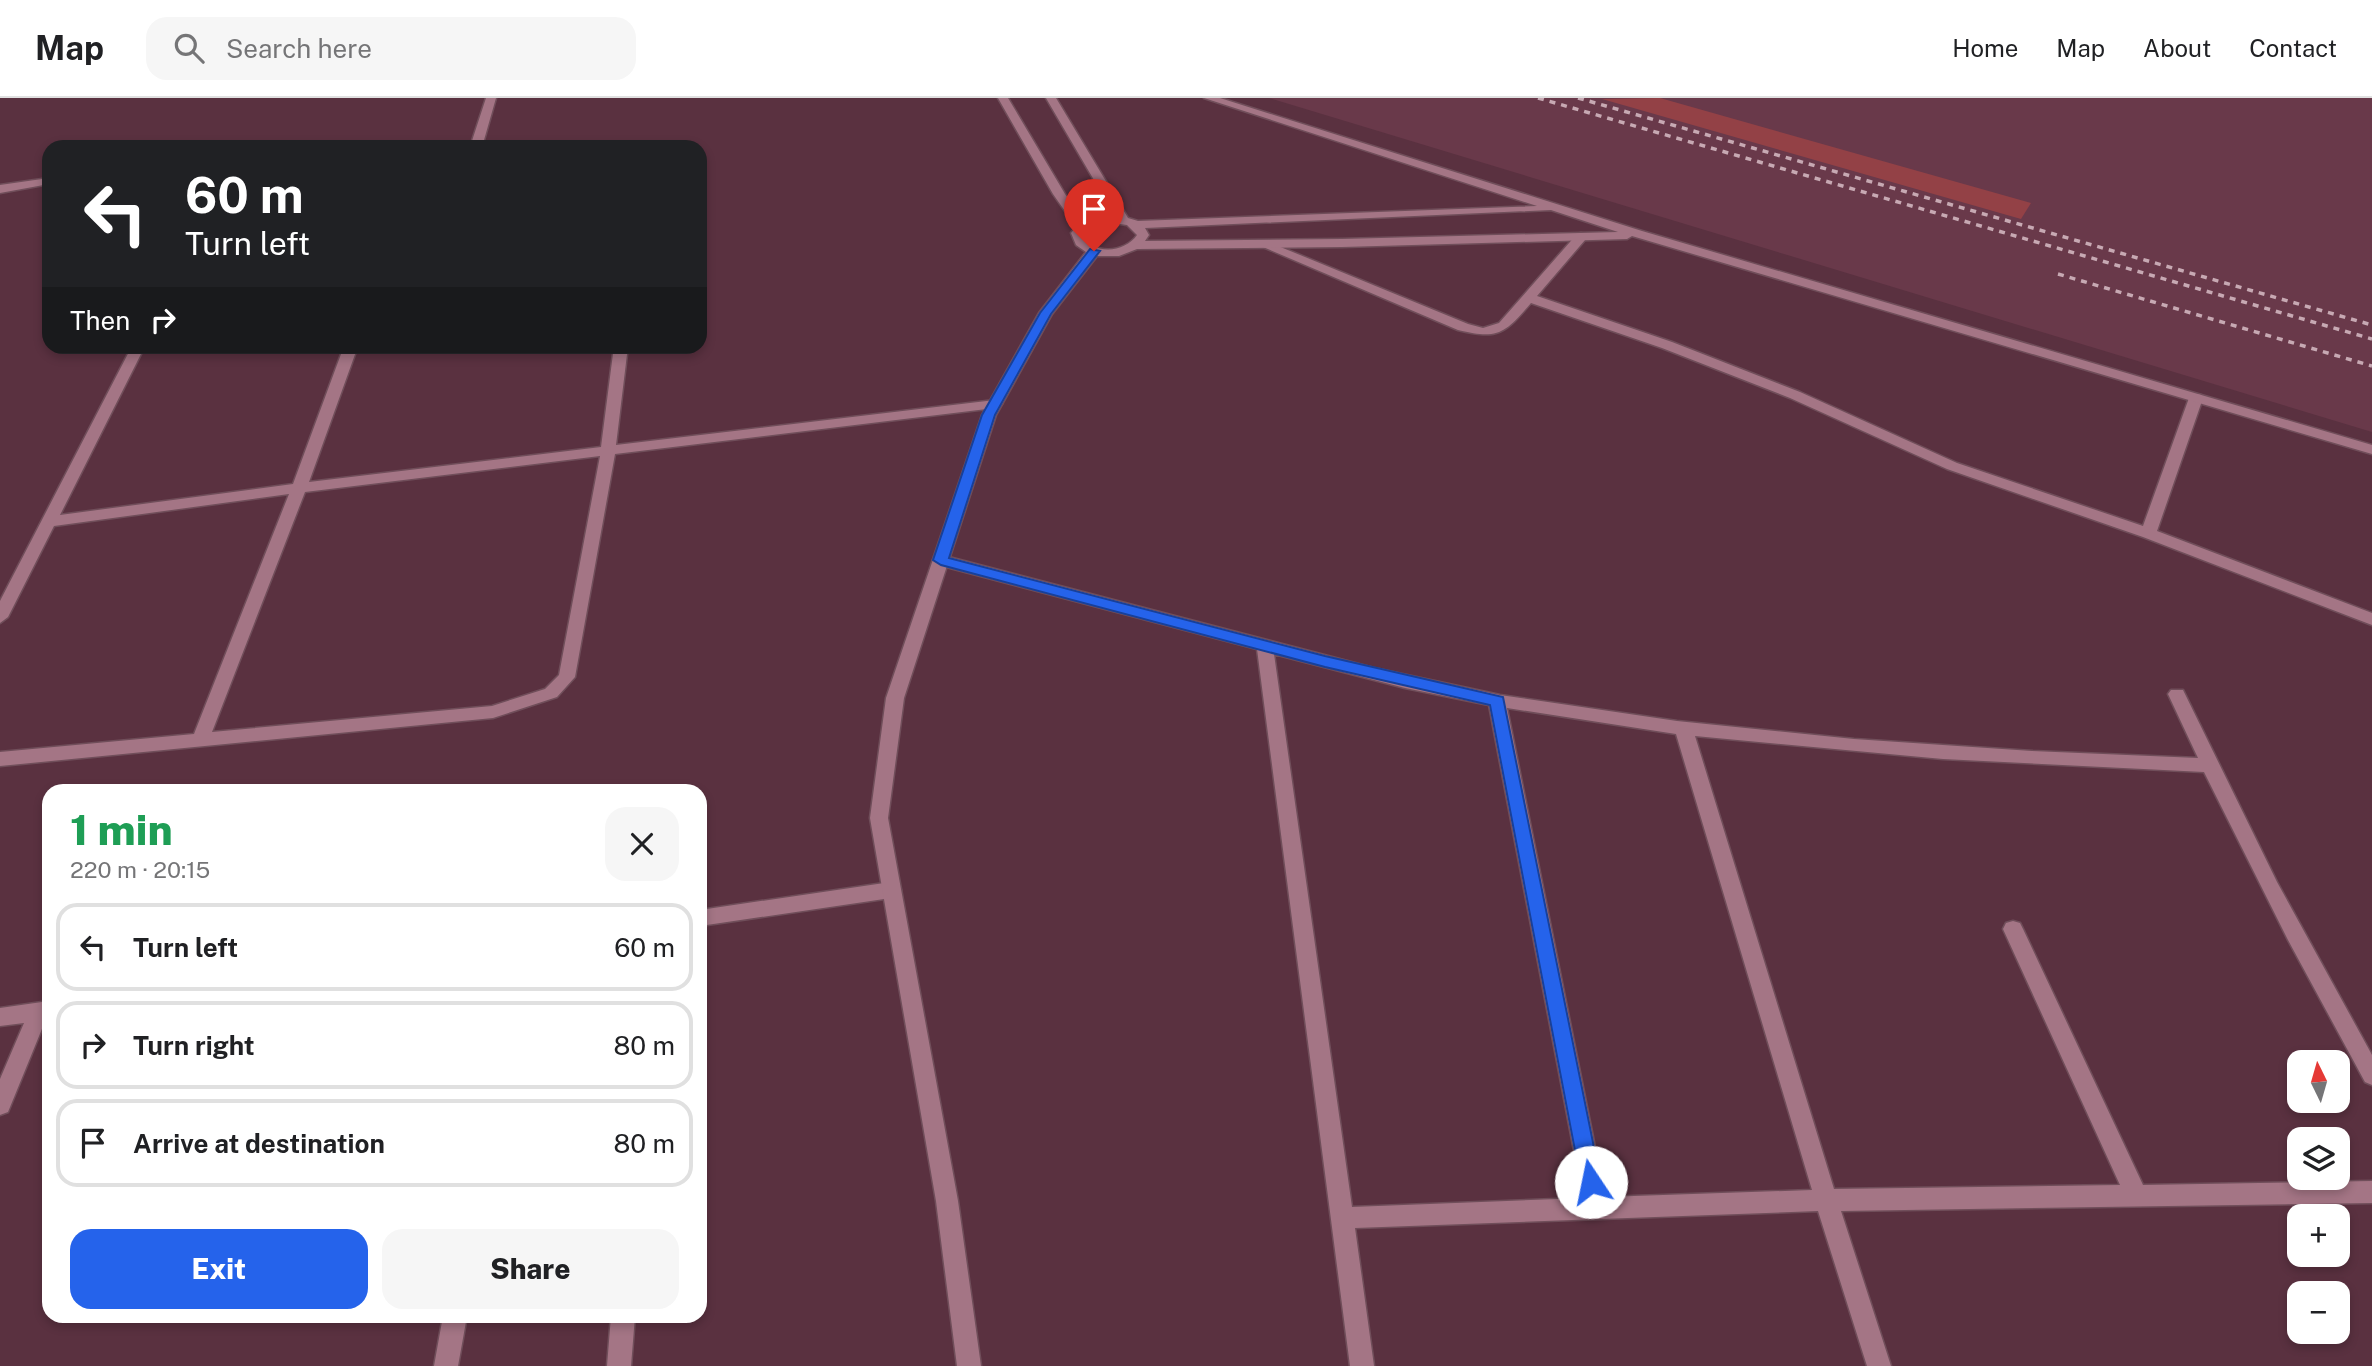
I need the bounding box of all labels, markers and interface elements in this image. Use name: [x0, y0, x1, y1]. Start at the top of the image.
search box: [146, 17, 636, 80]
text: Map: [35, 29, 104, 67]
icon: search: [170, 29, 208, 67]
text: Search here: [226, 33, 372, 64]
text: Home: [1952, 34, 2018, 62]
text: Map: [2056, 34, 2105, 62]
text: About: [2143, 34, 2211, 62]
text: Contact: [2249, 34, 2337, 62]
text: 60 m: [185, 166, 304, 224]
icon: left: [70, 168, 161, 259]
pin: [1064, 179, 1124, 251]
icon: arrive: [1075, 190, 1113, 228]
text: Turn left: [185, 225, 310, 262]
icon: right: [144, 301, 182, 339]
text: Then: [70, 305, 130, 336]
text: 1 min: [70, 805, 173, 854]
button: close: [605, 807, 679, 881]
text: 220 m · 20:15: [70, 856, 210, 883]
icon: left: [74, 928, 112, 966]
text: Turn left: [133, 932, 238, 963]
text: 60 m: [614, 932, 675, 963]
icon: right: [74, 1026, 112, 1064]
text: Turn right: [133, 1030, 255, 1061]
text: 80 m: [614, 1030, 675, 1061]
north arrow: [2287, 1050, 2350, 1113]
map controls: [2287, 1050, 2350, 1344]
icon: arrive: [74, 1124, 112, 1162]
button: layers: [2287, 1127, 2350, 1190]
text: Arrive at destination: [133, 1128, 385, 1159]
text: 80 m: [614, 1128, 675, 1159]
position arrow: [1554, 1145, 1628, 1219]
button: +: [2287, 1204, 2350, 1267]
button: Exit: [70, 1229, 368, 1309]
button: Share: [382, 1229, 679, 1309]
button: −: [2287, 1281, 2350, 1344]

